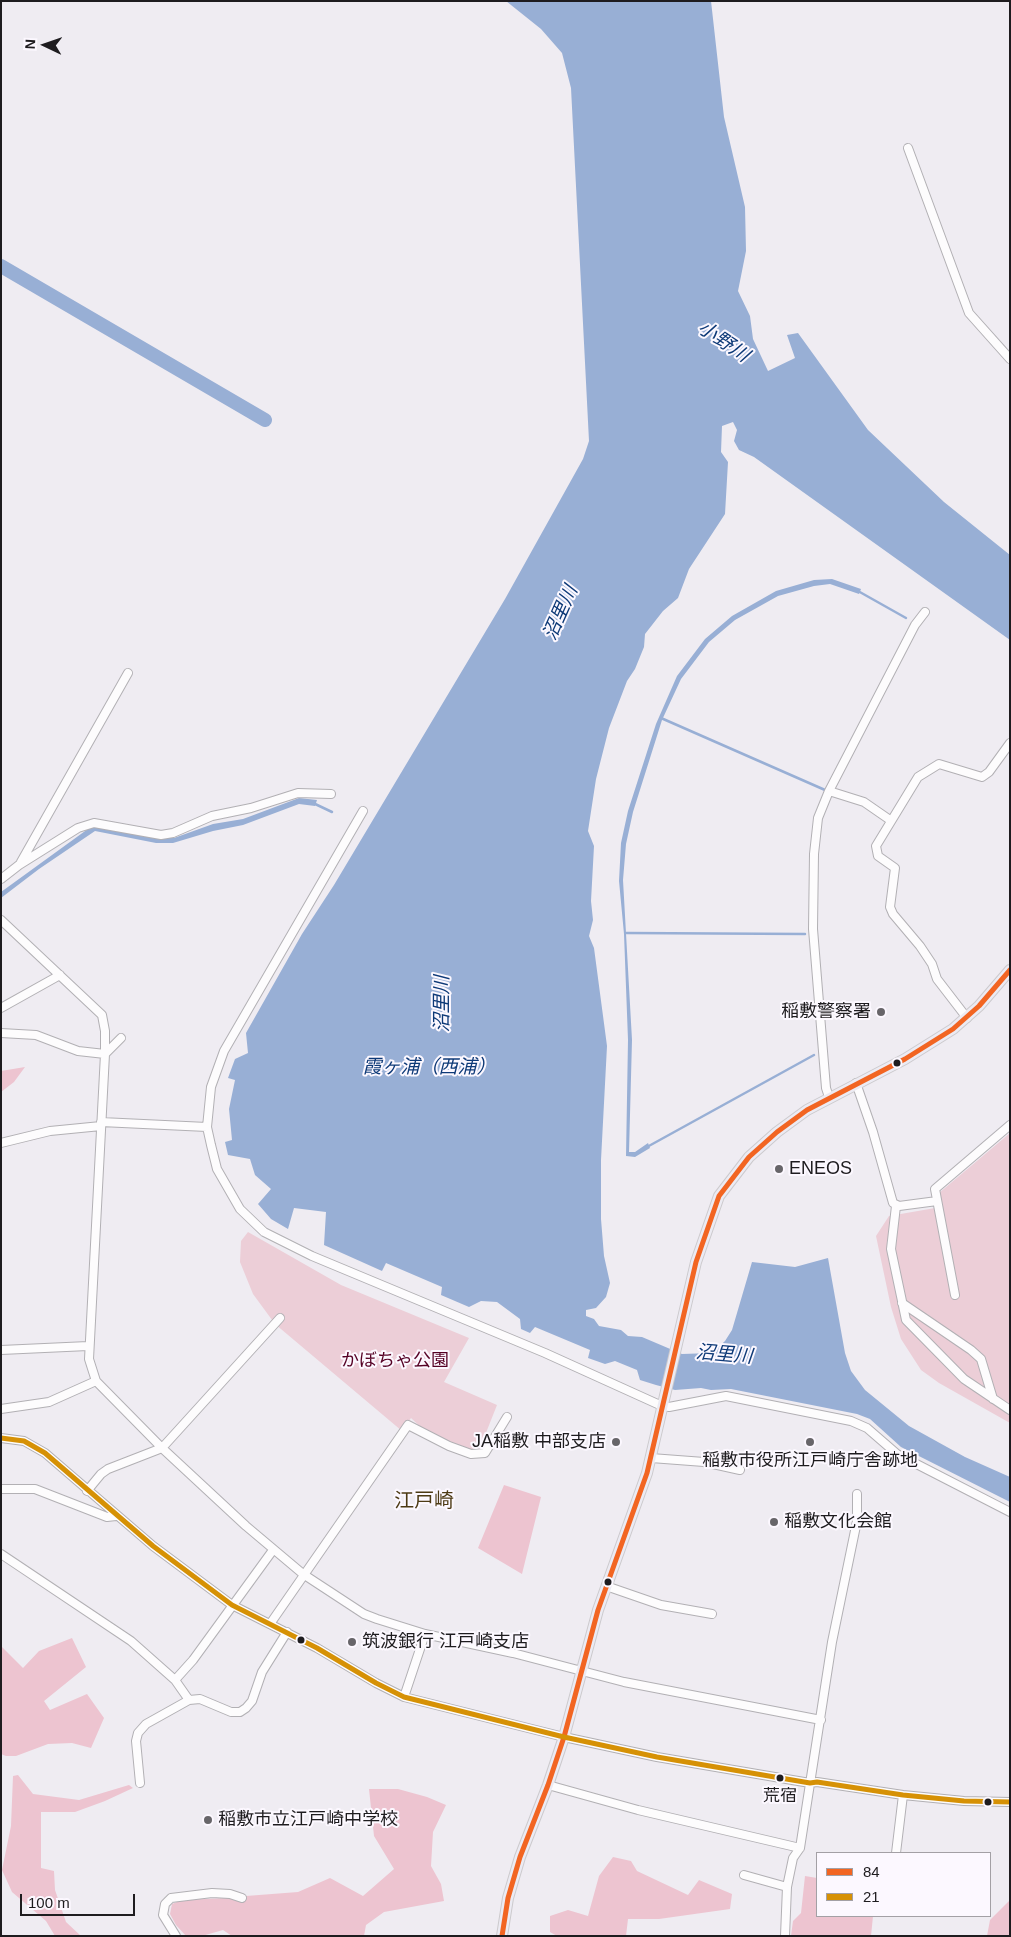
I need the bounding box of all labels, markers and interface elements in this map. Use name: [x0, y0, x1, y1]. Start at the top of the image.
north arrow: [20, 20, 70, 70]
text: N: [22, 39, 38, 50]
water label: 小野川: [693, 317, 753, 367]
water label: 沼里川: [539, 582, 583, 644]
water label: 沼里川: [432, 976, 454, 1032]
place label: 稲敷警察署: [781, 1001, 871, 1023]
marker: 稲敷警察署: [875, 1006, 887, 1018]
water label: 霞ヶ浦（西浦）: [363, 1057, 495, 1079]
unlabelled marker: [892, 1058, 902, 1068]
place label: ENEOS: [789, 1158, 852, 1180]
marker: ENEOS: [773, 1163, 785, 1175]
water label: 沼里川: [695, 1341, 753, 1369]
park label: かぼちゃ公園: [341, 1350, 449, 1372]
place label: JA稲敷 中部支店: [472, 1431, 606, 1453]
marker: JA稲敷 中部支店: [610, 1436, 622, 1448]
marker: 稲敷市役所江戸崎庁舎跡地: [804, 1436, 816, 1448]
place label: 稲敷市役所江戸崎庁舎跡地: [702, 1450, 918, 1472]
district label: 江戸崎: [394, 1489, 454, 1513]
place label: 稲敷文化会館: [784, 1511, 892, 1533]
marker: 稲敷文化会館: [768, 1516, 780, 1528]
unlabelled marker: [603, 1577, 613, 1587]
place label: 筑波銀行 江戸崎支店: [362, 1631, 529, 1653]
unlabelled marker: [296, 1635, 306, 1645]
marker: 筑波銀行 江戸崎支店: [346, 1636, 358, 1648]
marker: 荒宿: [775, 1773, 785, 1783]
place label: 荒宿: [763, 1786, 797, 1806]
unlabelled marker: [983, 1797, 993, 1807]
place label: 稲敷市立江戸崎中学校: [218, 1809, 398, 1831]
marker: 稲敷市立江戸崎中学校: [202, 1814, 214, 1826]
legend: [816, 1852, 991, 1917]
text: 84: [863, 1863, 880, 1880]
scale bar: [22, 1884, 138, 1916]
text: 21: [863, 1888, 880, 1905]
text: 100 m: [28, 1894, 70, 1911]

